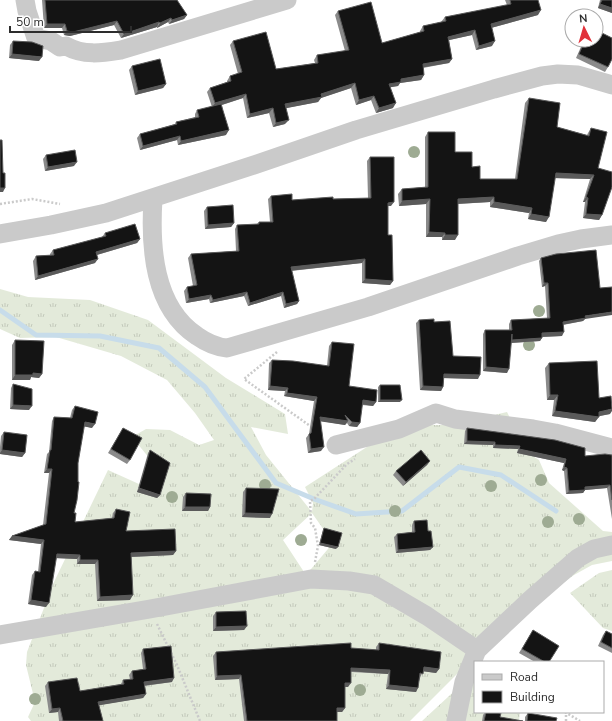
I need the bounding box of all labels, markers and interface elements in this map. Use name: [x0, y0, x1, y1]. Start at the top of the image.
scale bar: [10, 8, 131, 34]
north arrow: [564, 8, 604, 48]
text: N: [578, 11, 588, 26]
text: 50 m: [16, 14, 44, 30]
legend: [474, 661, 604, 713]
text: Road: [510, 669, 538, 685]
text: Building: [510, 689, 555, 705]

